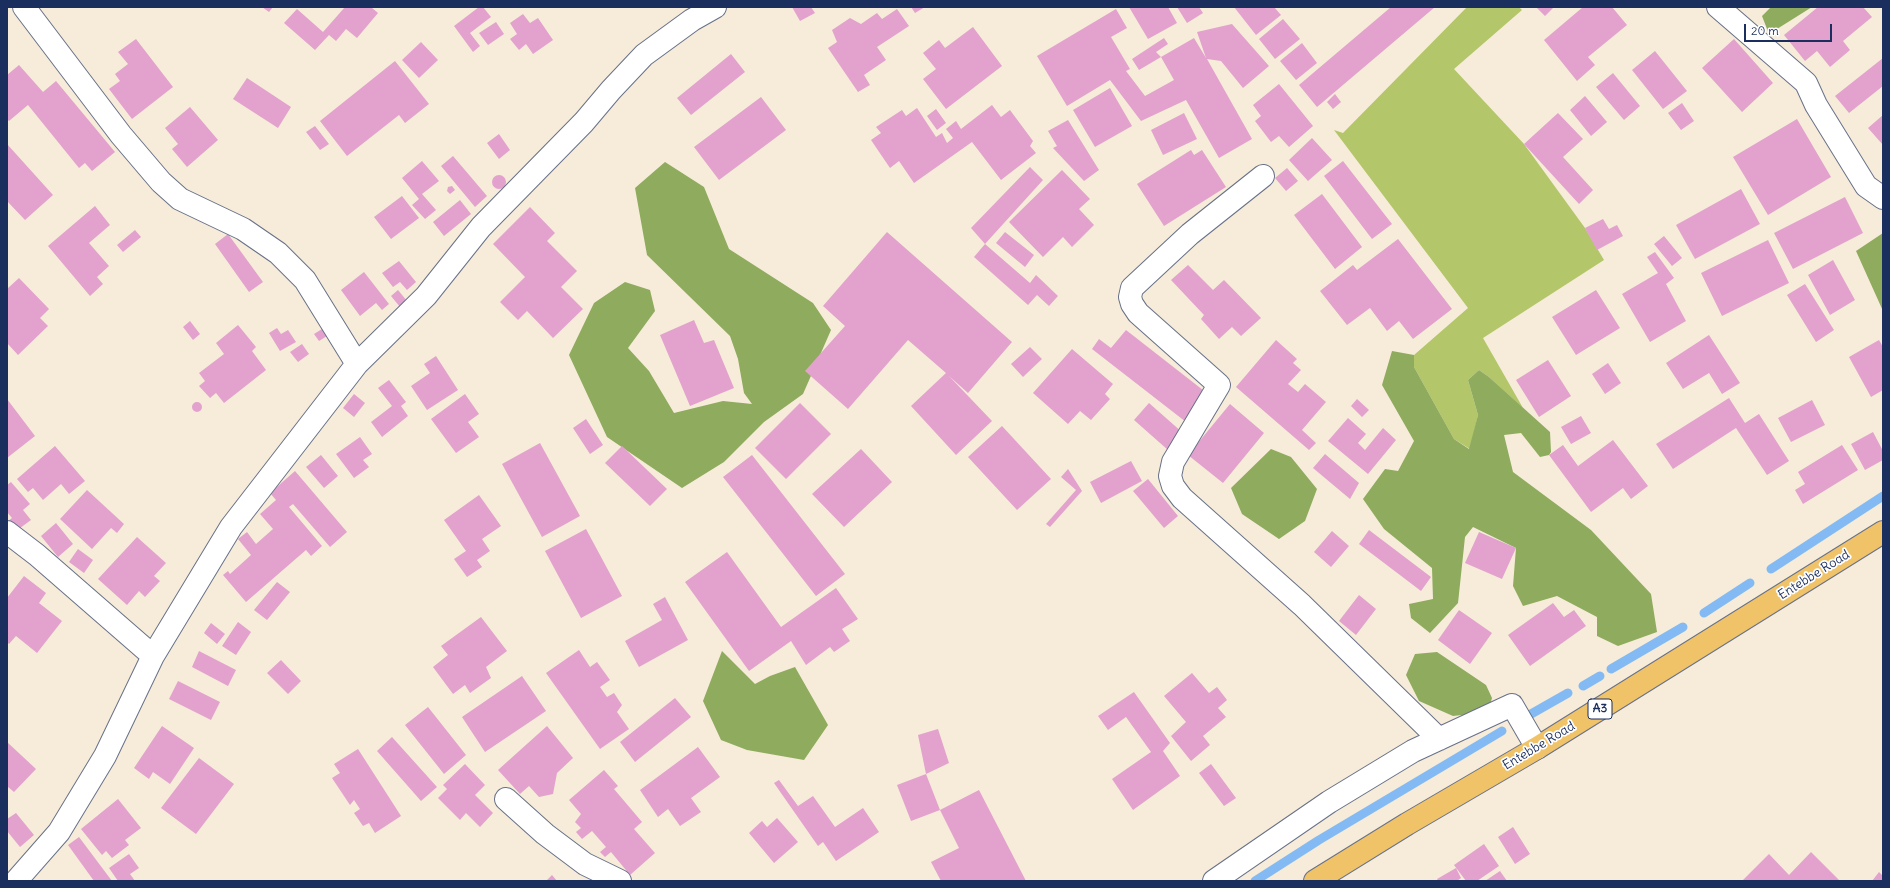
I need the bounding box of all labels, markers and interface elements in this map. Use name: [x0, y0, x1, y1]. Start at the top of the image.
scale bar: [1746, 16, 1834, 42]
text: 20 m: [1751, 23, 1779, 38]
street label: Entebbe Road: [1775, 547, 1853, 603]
road number: A3: [1588, 699, 1612, 719]
street label: Entebbe Road: [1500, 718, 1578, 774]

